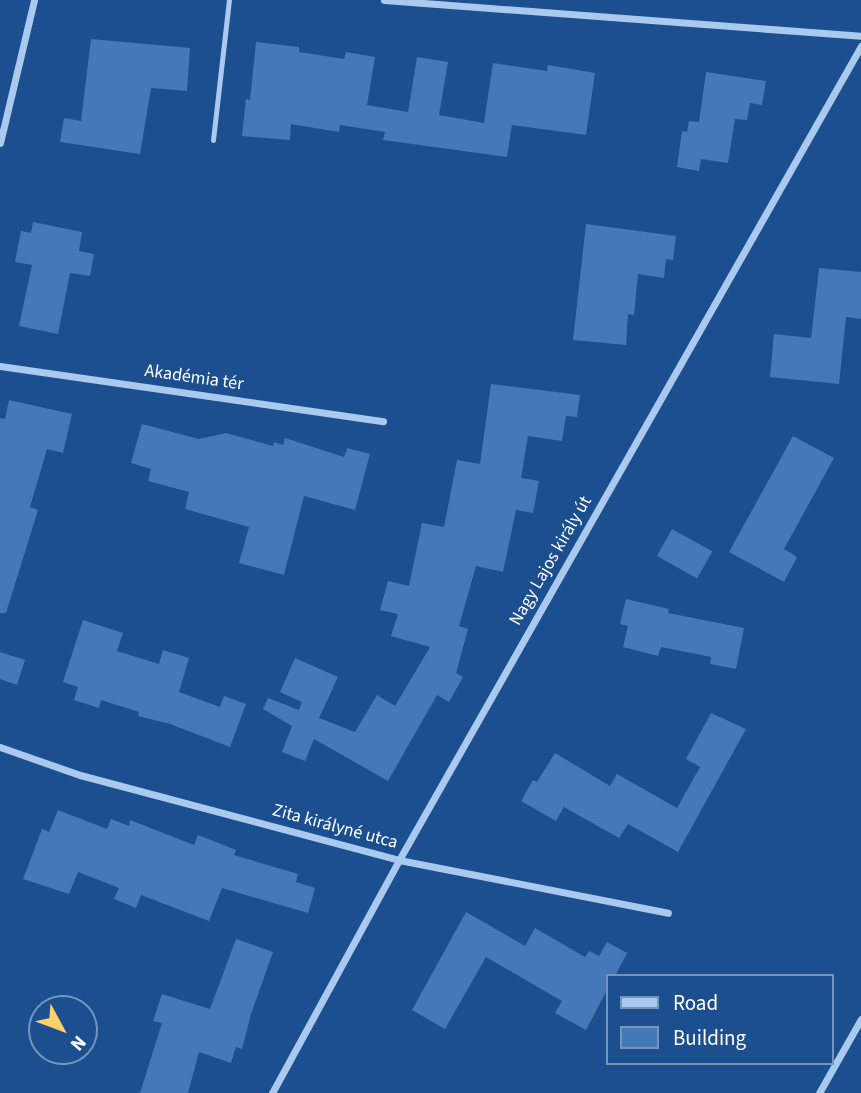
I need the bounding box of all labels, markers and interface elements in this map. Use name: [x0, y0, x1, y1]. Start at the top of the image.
street label: Akadémia tér: [143, 360, 245, 396]
street label: Nagy Lajos király út: [505, 492, 597, 630]
street label: Zita királyné utca: [270, 800, 400, 854]
legend: [606, 974, 833, 1065]
text: Road: [673, 988, 718, 1018]
north arrow: [28, 995, 98, 1065]
text: Building: [673, 1023, 746, 1053]
text: N: [63, 1029, 92, 1056]

